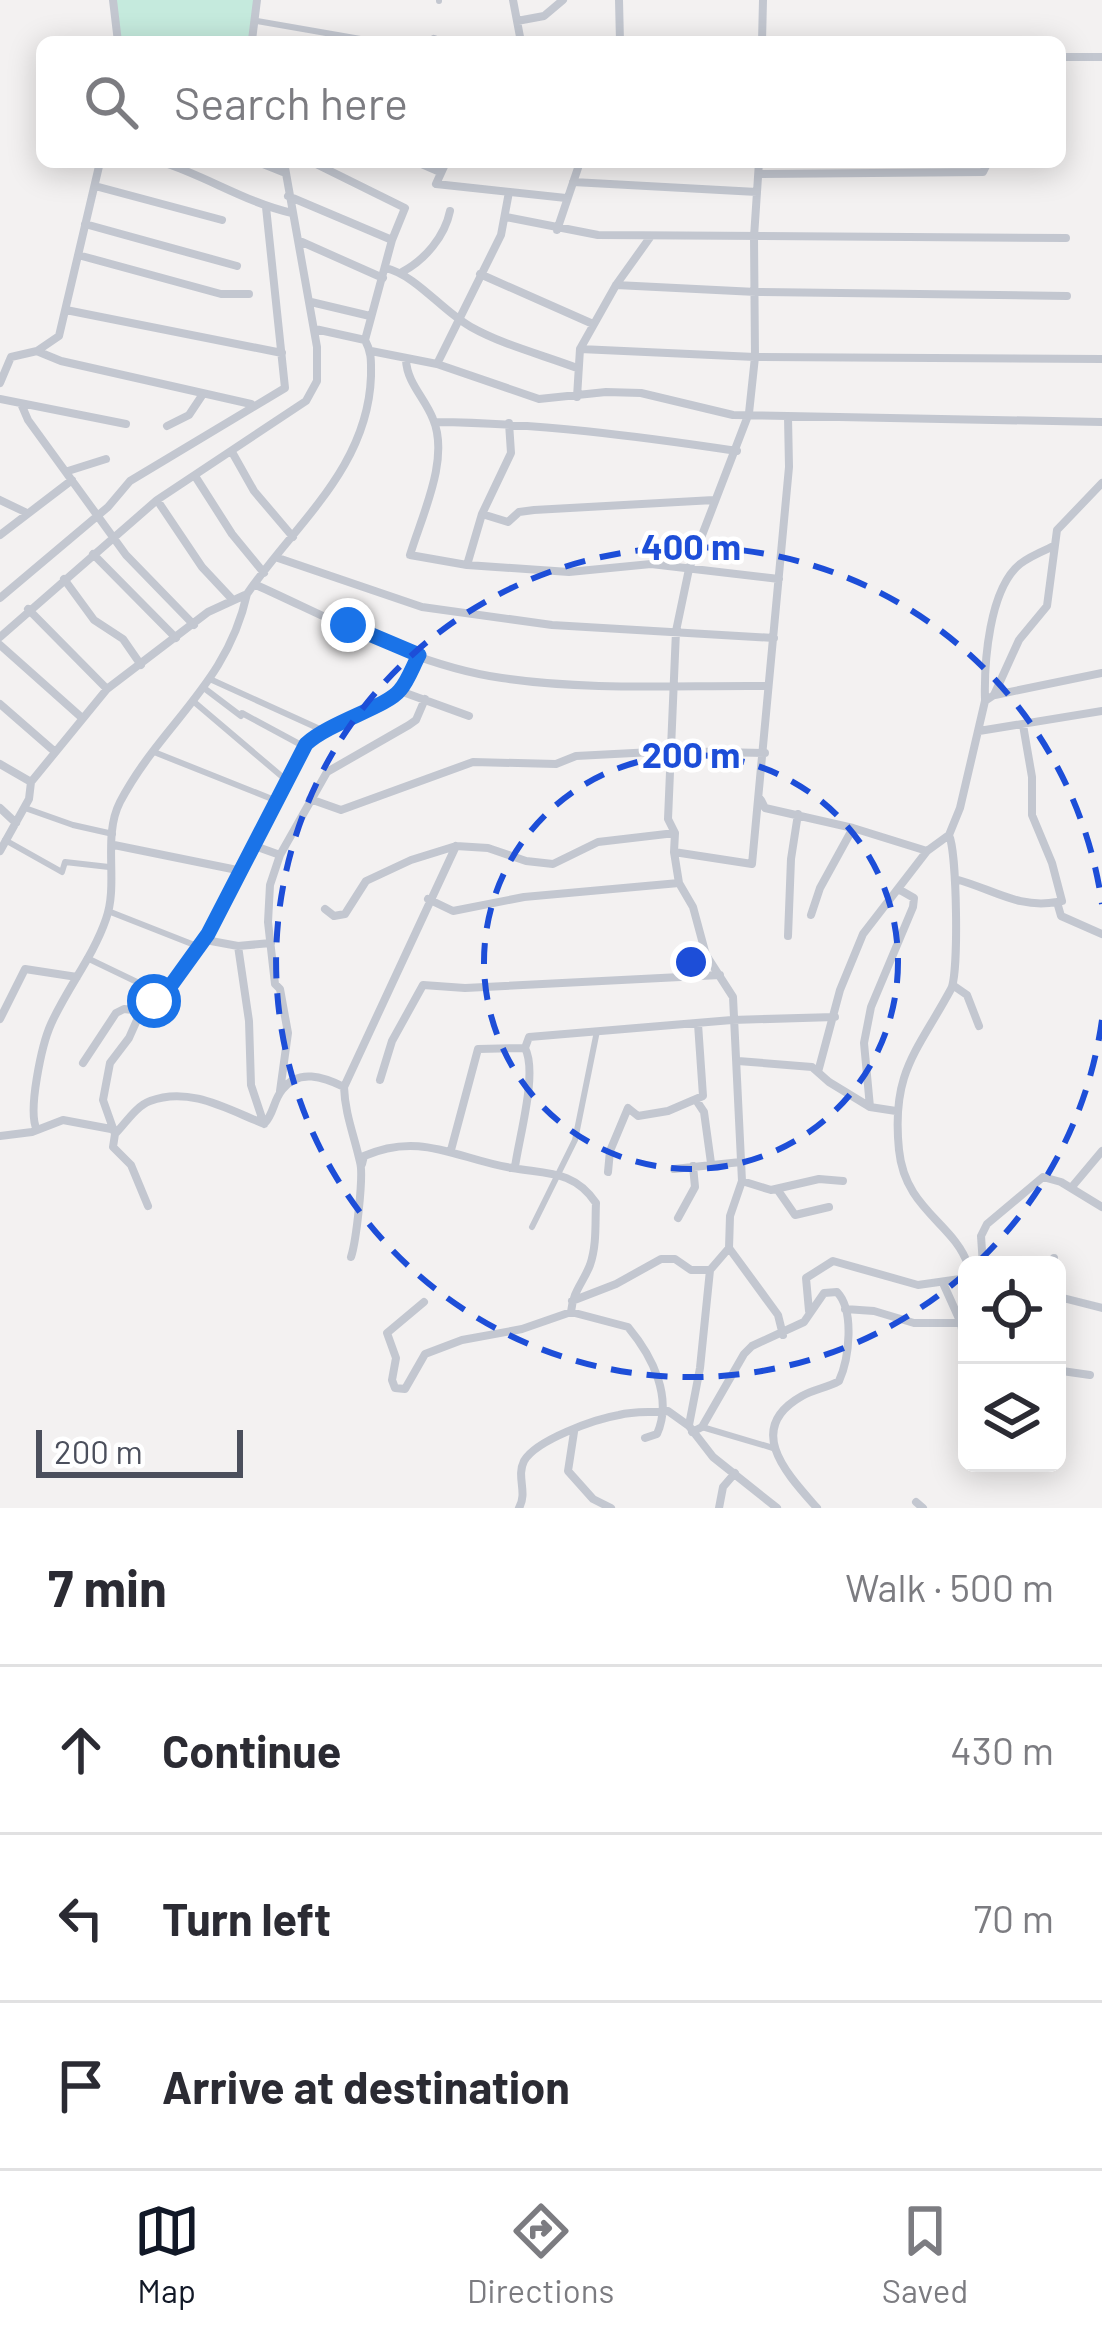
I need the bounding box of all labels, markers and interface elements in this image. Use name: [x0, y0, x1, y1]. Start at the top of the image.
search box: [36, 36, 1066, 168]
icon: search: [78, 69, 144, 135]
text: Search here: [174, 75, 408, 129]
text: 400 m: [641, 524, 741, 567]
route end: [321, 598, 375, 652]
text: 200 m: [642, 732, 740, 775]
centre of rings: [670, 941, 712, 983]
route start: [127, 974, 181, 1028]
map controls: [958, 1256, 1066, 1472]
button: locate: [958, 1256, 1066, 1364]
button: layers: [958, 1364, 1066, 1472]
scale bar: [36, 1424, 243, 1477]
text: 200 m: [54, 1431, 143, 1471]
text: 7 min: [48, 1556, 167, 1617]
text: Walk · 500 m: [845, 1563, 1054, 1610]
icon: ahead: [48, 1717, 114, 1783]
text: Continue: [162, 1723, 341, 1777]
text: 430 m: [950, 1726, 1054, 1773]
icon: left: [48, 1885, 114, 1951]
text: Turn left: [162, 1891, 331, 1945]
text: 70 m: [973, 1894, 1054, 1941]
icon: arrive: [48, 2053, 114, 2119]
text: Arrive at destination: [162, 2059, 570, 2113]
tab: Map: [134, 2198, 200, 2310]
tab: Directions: [467, 2198, 614, 2310]
tab: Saved: [882, 2198, 968, 2310]

